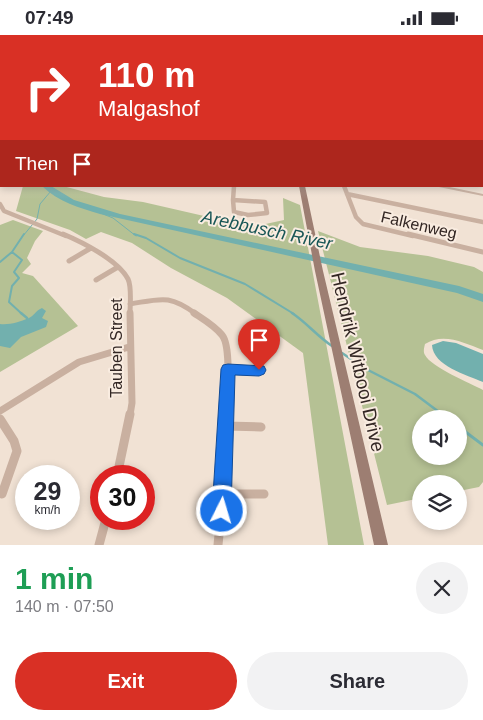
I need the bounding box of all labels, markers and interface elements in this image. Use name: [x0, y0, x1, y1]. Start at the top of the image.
text: 07:49: [25, 7, 74, 28]
icon: right: [15, 55, 80, 120]
text: 110 m: [98, 55, 195, 94]
text: Malgashof: [98, 96, 200, 121]
icon: arrive: [68, 150, 96, 178]
text: Then: [15, 153, 58, 174]
water label: Arebbusch River: [199, 206, 335, 254]
street label: Falkenweg: [379, 208, 459, 242]
street label: Hendrik Witbooi Drive: [327, 270, 389, 454]
street label: Tauben Street: [108, 298, 125, 398]
pin: [238, 319, 280, 370]
icon: arrive: [245, 326, 273, 354]
map controls: [412, 410, 467, 530]
button: sound: [412, 410, 467, 465]
speed limit sign: 30: [90, 465, 155, 530]
button: layers: [412, 475, 467, 530]
text: 29: [34, 477, 61, 505]
position arrow: [195, 484, 247, 536]
text: km/h: [34, 503, 61, 517]
text: 1 min: [15, 562, 93, 595]
button: close: [416, 562, 468, 614]
text: 140 m · 07:50: [15, 598, 114, 615]
button: Exit: [15, 652, 237, 710]
button: Share: [247, 652, 468, 710]

